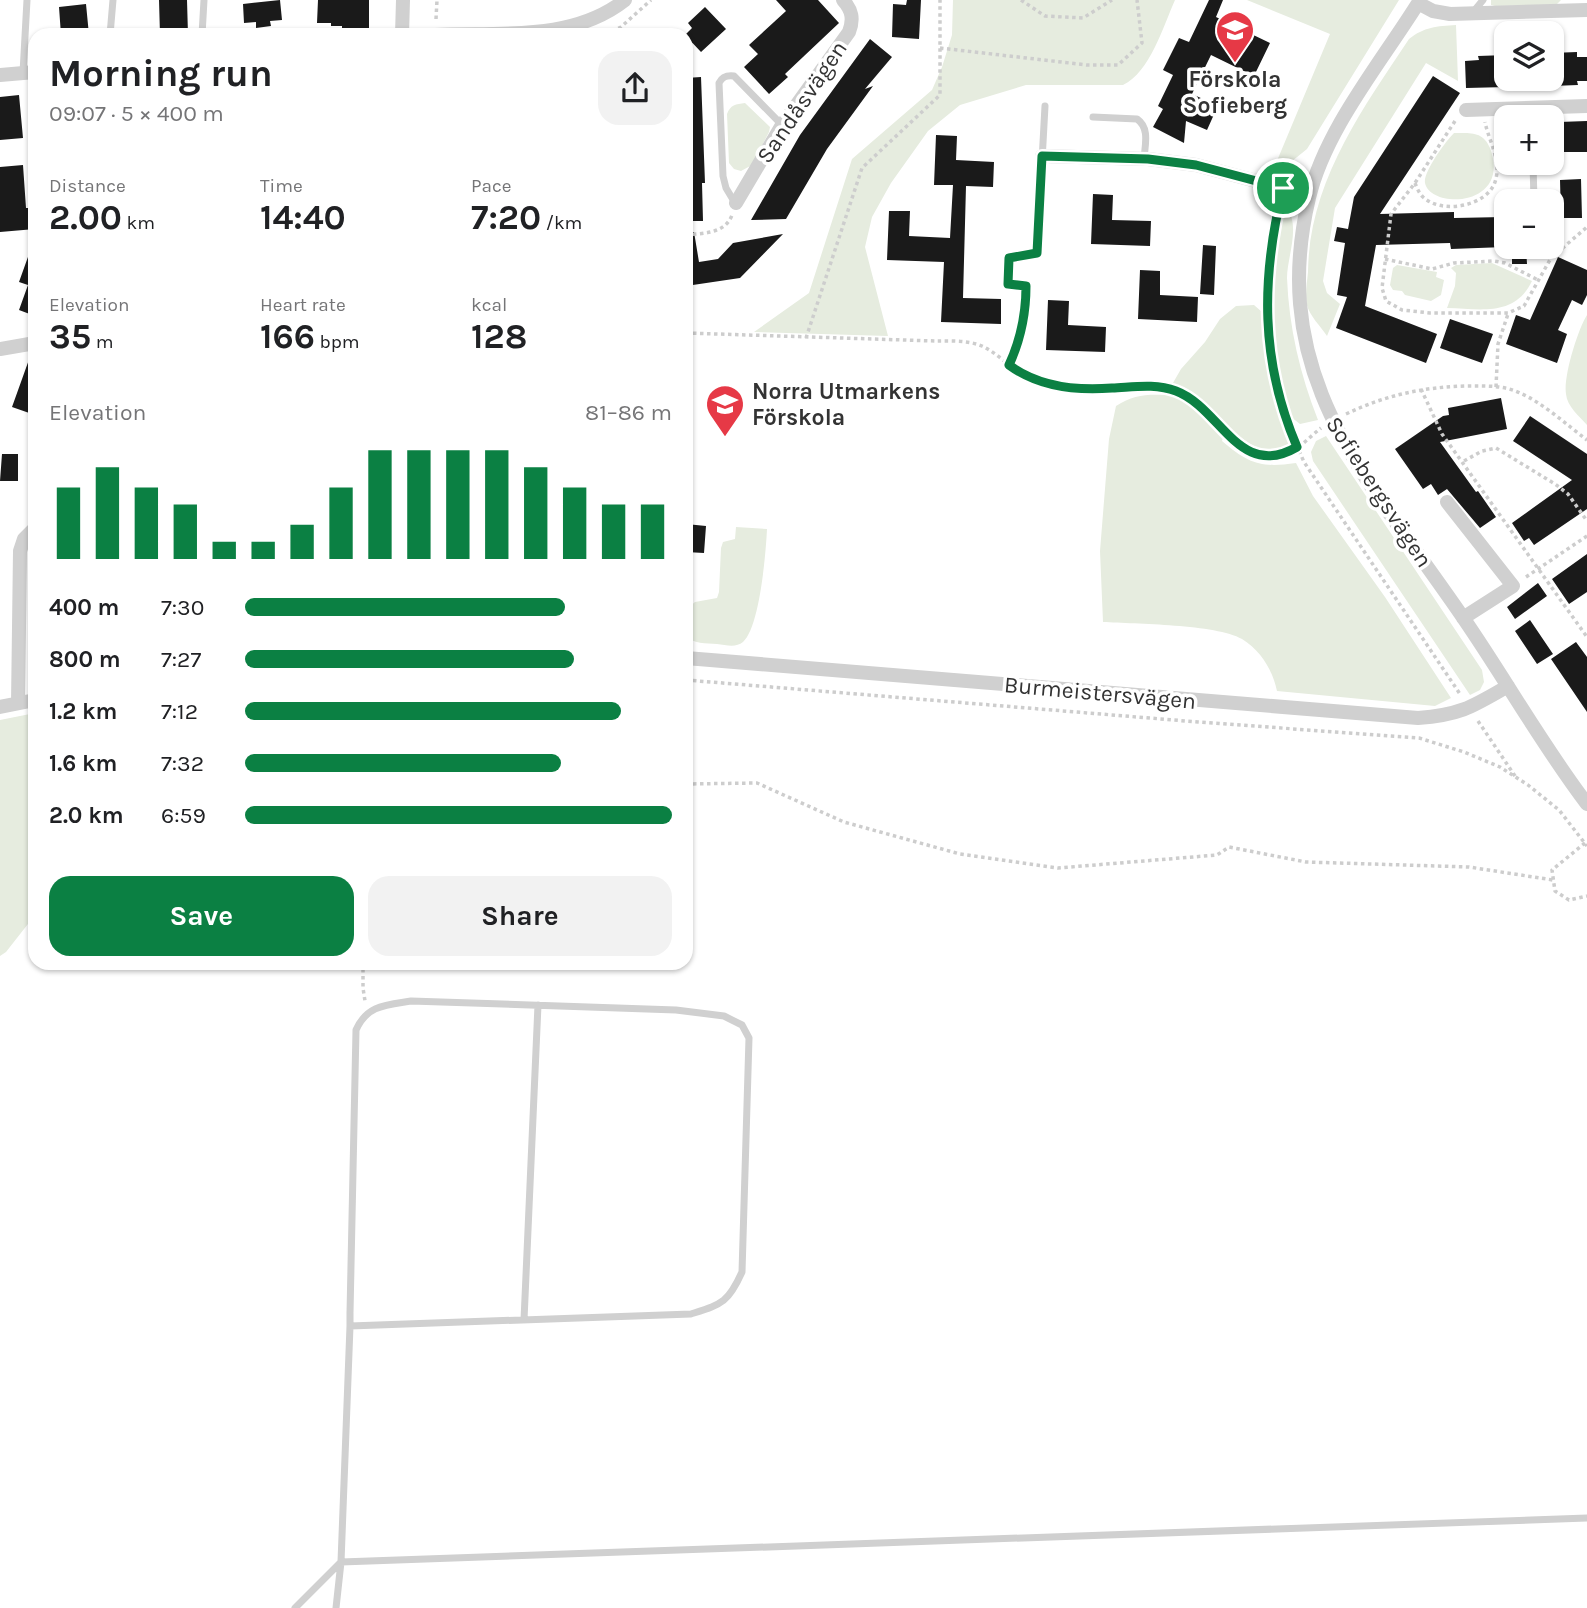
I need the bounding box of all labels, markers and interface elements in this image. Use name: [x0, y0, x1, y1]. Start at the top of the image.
school or university icon: Förskola Sofieberg: [1214, 9, 1256, 64]
map controls: [1494, 21, 1564, 259]
button: layers: [1494, 21, 1564, 91]
street label: Sandåsvägen: [751, 36, 853, 168]
text: Morning run: [49, 51, 273, 96]
button: share: [598, 51, 672, 125]
place label: Förskola Sofieberg: [1183, 66, 1287, 119]
text: 09:07 · 5 × 400 m: [49, 100, 224, 127]
button: +: [1494, 105, 1564, 175]
pin: [1253, 158, 1313, 218]
icon: arrive: [1264, 169, 1302, 207]
text: Distance: [49, 175, 126, 197]
text: Time: [260, 175, 303, 197]
text: Pace: [471, 175, 512, 197]
button: −: [1494, 189, 1564, 259]
text: 2.00: [49, 197, 122, 238]
text: 14:40: [260, 197, 346, 238]
text: 7:20: [471, 197, 541, 238]
text: km: [122, 212, 155, 234]
text: /km: [541, 212, 582, 234]
text: Elevation: [49, 294, 129, 316]
text: Heart rate: [260, 294, 346, 316]
text: kcal: [471, 294, 507, 316]
text: 35: [49, 316, 91, 357]
text: 166: [260, 316, 315, 357]
text: 128: [471, 316, 527, 357]
text: m: [91, 331, 113, 353]
text: bpm: [315, 331, 360, 353]
place label: Norra Utmarkens Förskola: [752, 378, 940, 431]
school or university icon: Norra Utmarkens Förskola: [704, 383, 746, 438]
text: Elevation: [49, 399, 146, 426]
text: 81–86 m: [585, 399, 672, 426]
street label: Sofiebergsvägen: [1320, 412, 1438, 572]
text: 400 m: [49, 594, 119, 621]
text: 7:30: [161, 594, 204, 621]
text: 800 m: [49, 646, 121, 673]
text: 7:27: [161, 646, 201, 673]
street label: Burmeistersvägen: [1003, 671, 1197, 715]
text: 1.2 km: [49, 698, 117, 725]
text: 7:12: [161, 698, 198, 725]
text: 1.6 km: [49, 750, 117, 777]
text: 7:32: [161, 750, 204, 777]
text: 2.0 km: [49, 802, 124, 829]
text: 6:59: [161, 802, 206, 829]
button: Save: [49, 876, 354, 956]
button: Share: [368, 876, 672, 956]

